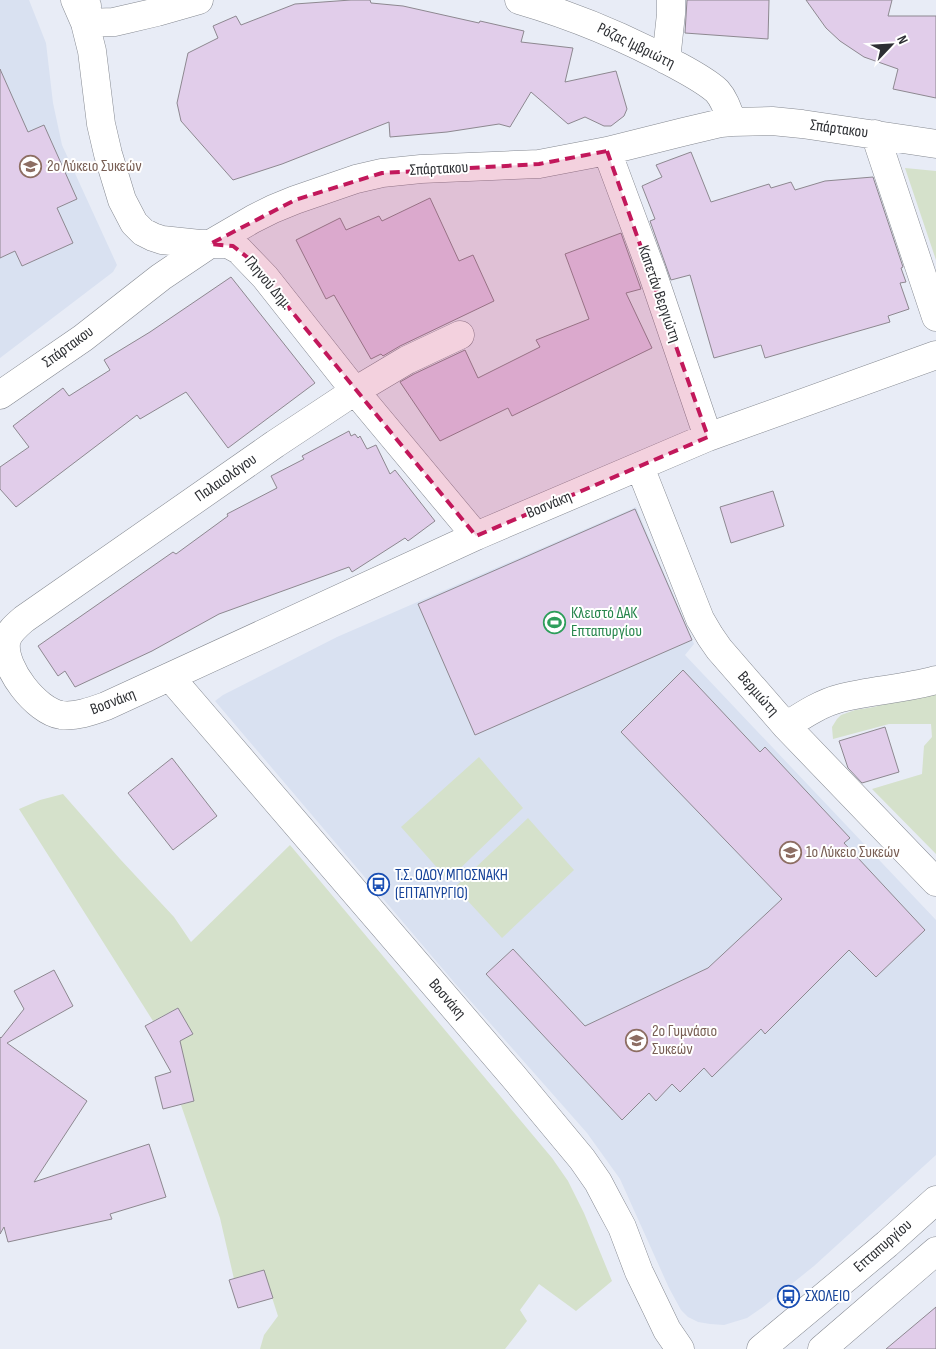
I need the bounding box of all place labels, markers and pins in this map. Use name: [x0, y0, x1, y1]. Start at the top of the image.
school or university icon: 2ο Λύκειο Συκεών: [19, 154, 43, 178]
place label: 2ο Λύκειο Συκεών: [47, 157, 141, 176]
place label: Κλειστό ΔΑΚ Επταπυργίου: [571, 604, 642, 641]
sports icon: Κλειστό ΔΑΚ Επταπυργίου: [543, 610, 567, 634]
school or university icon: 1ο Λύκειο Συκεών: [778, 840, 802, 864]
place label: 1ο Λύκειο Συκεών: [806, 843, 899, 862]
place label: Τ.Σ. ΟΔΟΥ ΜΠΟΣΝΑΚΗ (ΕΠΤΑΠΥΡΓΙΟ): [395, 866, 508, 903]
bus stop icon: Τ.Σ. ΟΔΟΥ ΜΠΟΣΝΑΚΗ (ΕΠΤΑΠΥΡΓΙΟ): [367, 872, 391, 896]
place label: 2ο Γυμνάσιο Συκεών: [652, 1022, 717, 1059]
school or university icon: 2ο Γυμνάσιο Συκεών: [624, 1028, 648, 1052]
bus stop icon: ΣΧΟΛΕΙΟ: [777, 1284, 801, 1308]
place label: ΣΧΟΛΕΙΟ: [805, 1287, 850, 1306]

